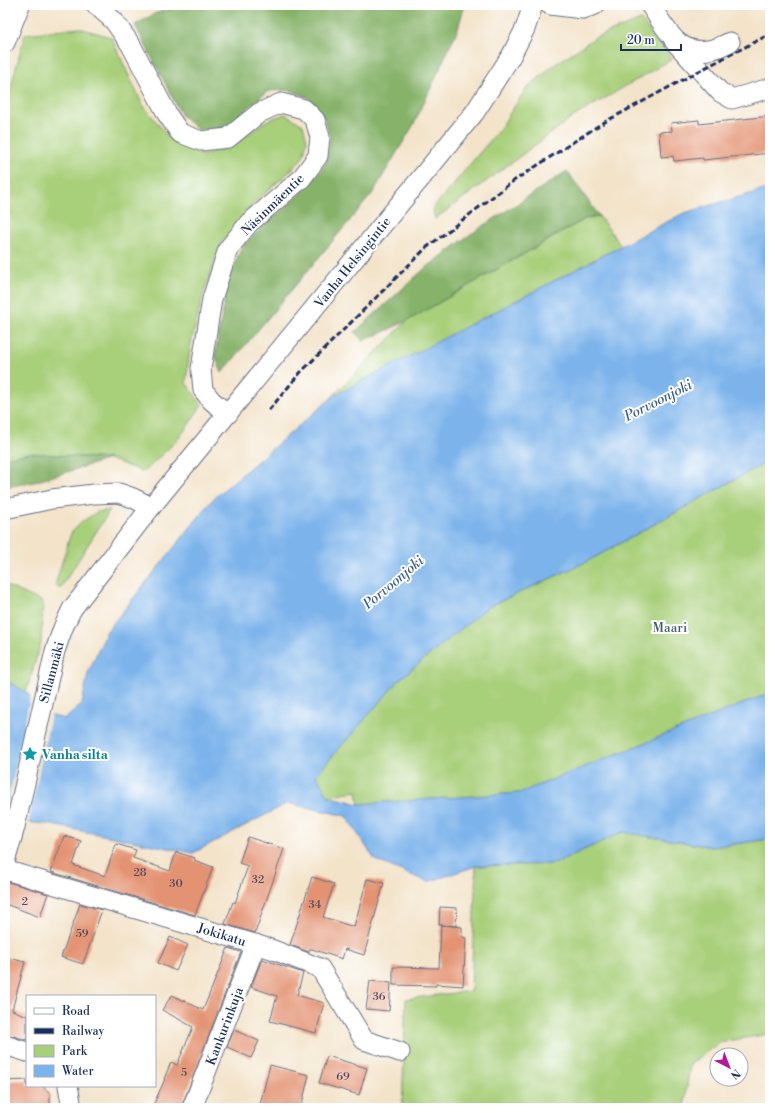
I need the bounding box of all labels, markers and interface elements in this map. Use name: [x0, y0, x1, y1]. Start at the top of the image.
scale bar: [621, 26, 681, 52]
text: 20 m: [627, 33, 655, 48]
street label: Näsinmäentie: [238, 170, 308, 239]
street label: Vanha Helsingintie: [311, 214, 395, 312]
water label: Porvoonjoki: [621, 376, 696, 426]
water label: Porvoonjoki: [359, 552, 428, 614]
park label: Maari: [653, 620, 687, 636]
street label: Sillanmäki: [36, 640, 68, 705]
place icon: Vanha silta: [21, 745, 39, 763]
place label: Vanha silta: [41, 747, 109, 763]
house number: 28: [133, 866, 147, 880]
house number: 32: [252, 873, 264, 887]
house number: 30: [169, 877, 183, 891]
house number: 2: [22, 895, 28, 909]
house number: 34: [309, 898, 322, 912]
street label: Jokikatu: [195, 920, 248, 950]
house number: 59: [76, 927, 89, 941]
street label: Kankurinkuja: [203, 985, 247, 1068]
house number: 36: [373, 990, 386, 1004]
legend: [26, 995, 156, 1087]
text: Road: [62, 1004, 90, 1019]
text: Railway: [62, 1024, 104, 1039]
text: Park: [62, 1044, 88, 1059]
north arrow: [709, 1047, 749, 1087]
text: Water: [61, 1064, 94, 1079]
house number: 5: [181, 1066, 187, 1080]
text: N: [727, 1066, 743, 1082]
house number: 69: [336, 1070, 350, 1084]

